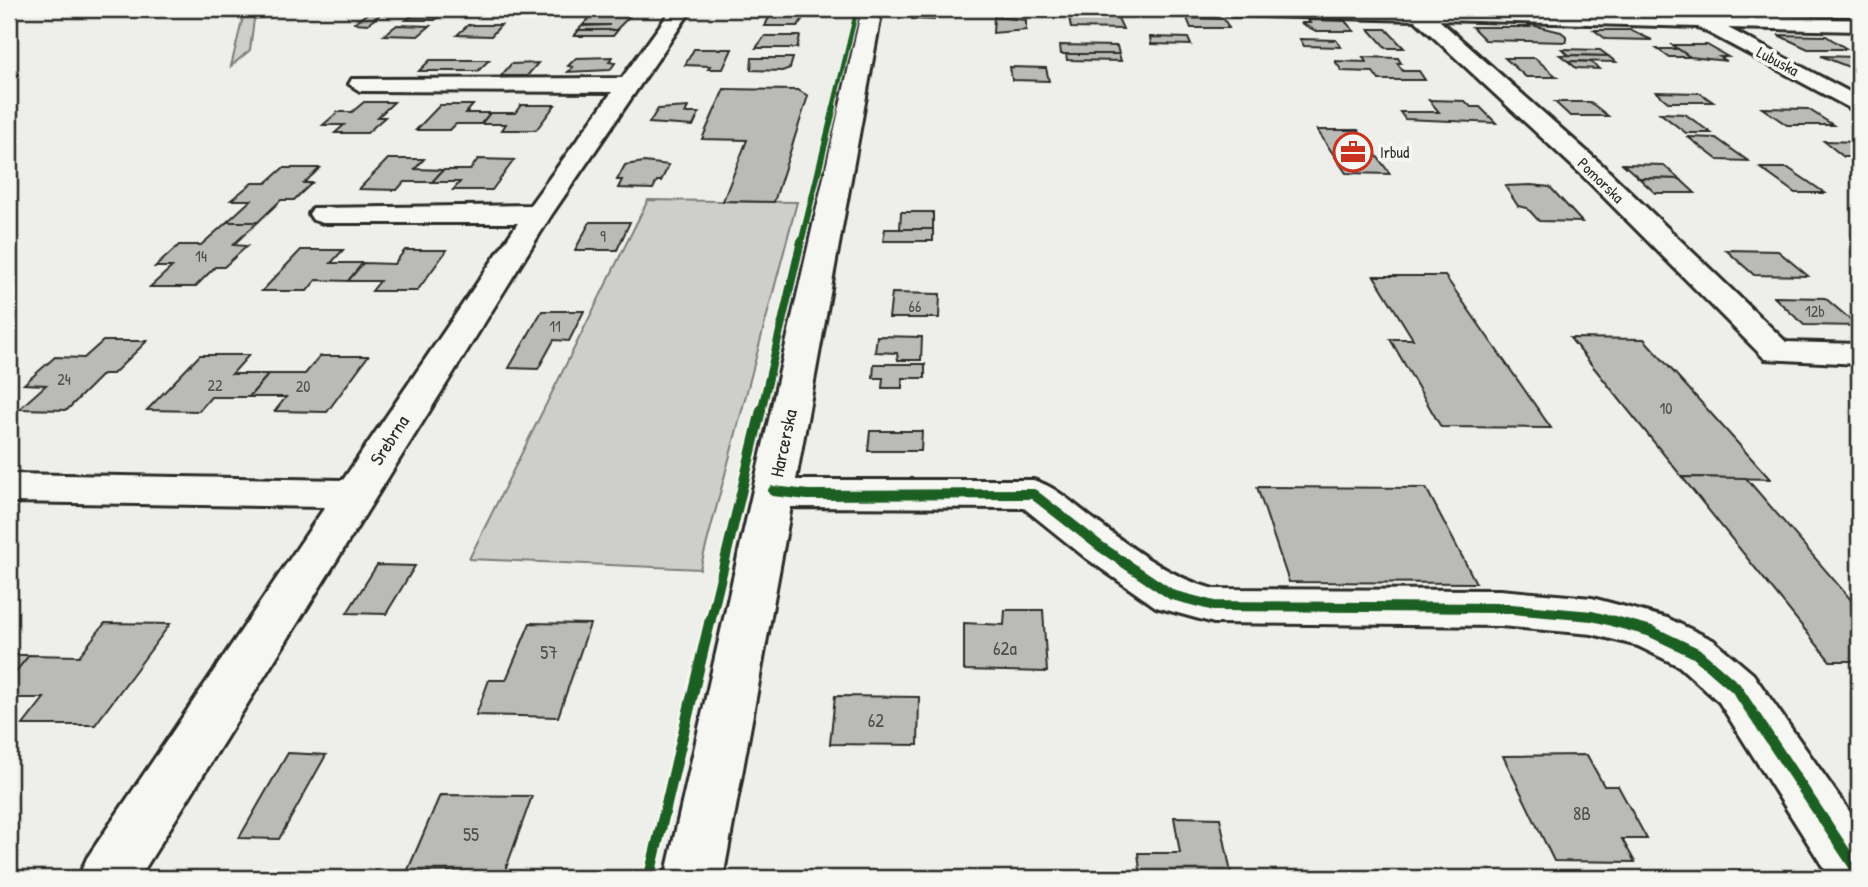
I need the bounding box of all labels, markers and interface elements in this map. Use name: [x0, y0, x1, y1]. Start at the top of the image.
street label: Lubuska: [1753, 41, 1803, 81]
office icon: Irbud: [1332, 131, 1374, 173]
place label: Irbud: [1380, 141, 1409, 163]
street label: Pomorska: [1573, 152, 1629, 208]
house number: 9: [600, 225, 606, 247]
house number: 14: [195, 245, 207, 267]
house number: 66: [909, 295, 921, 317]
house number: 12b: [1805, 300, 1825, 322]
house number: 11: [549, 315, 561, 337]
house number: 24: [57, 368, 71, 390]
house number: 22: [208, 374, 223, 396]
house number: 20: [296, 375, 310, 397]
house number: 10: [1660, 397, 1672, 419]
street label: Harcerska: [763, 406, 803, 479]
street label: Srebrna: [363, 409, 415, 470]
house number: 62a: [993, 635, 1018, 661]
house number: 57: [540, 639, 558, 665]
house number: 62: [868, 707, 884, 733]
house number: 8B: [1573, 800, 1591, 826]
house number: 55: [463, 821, 479, 847]

